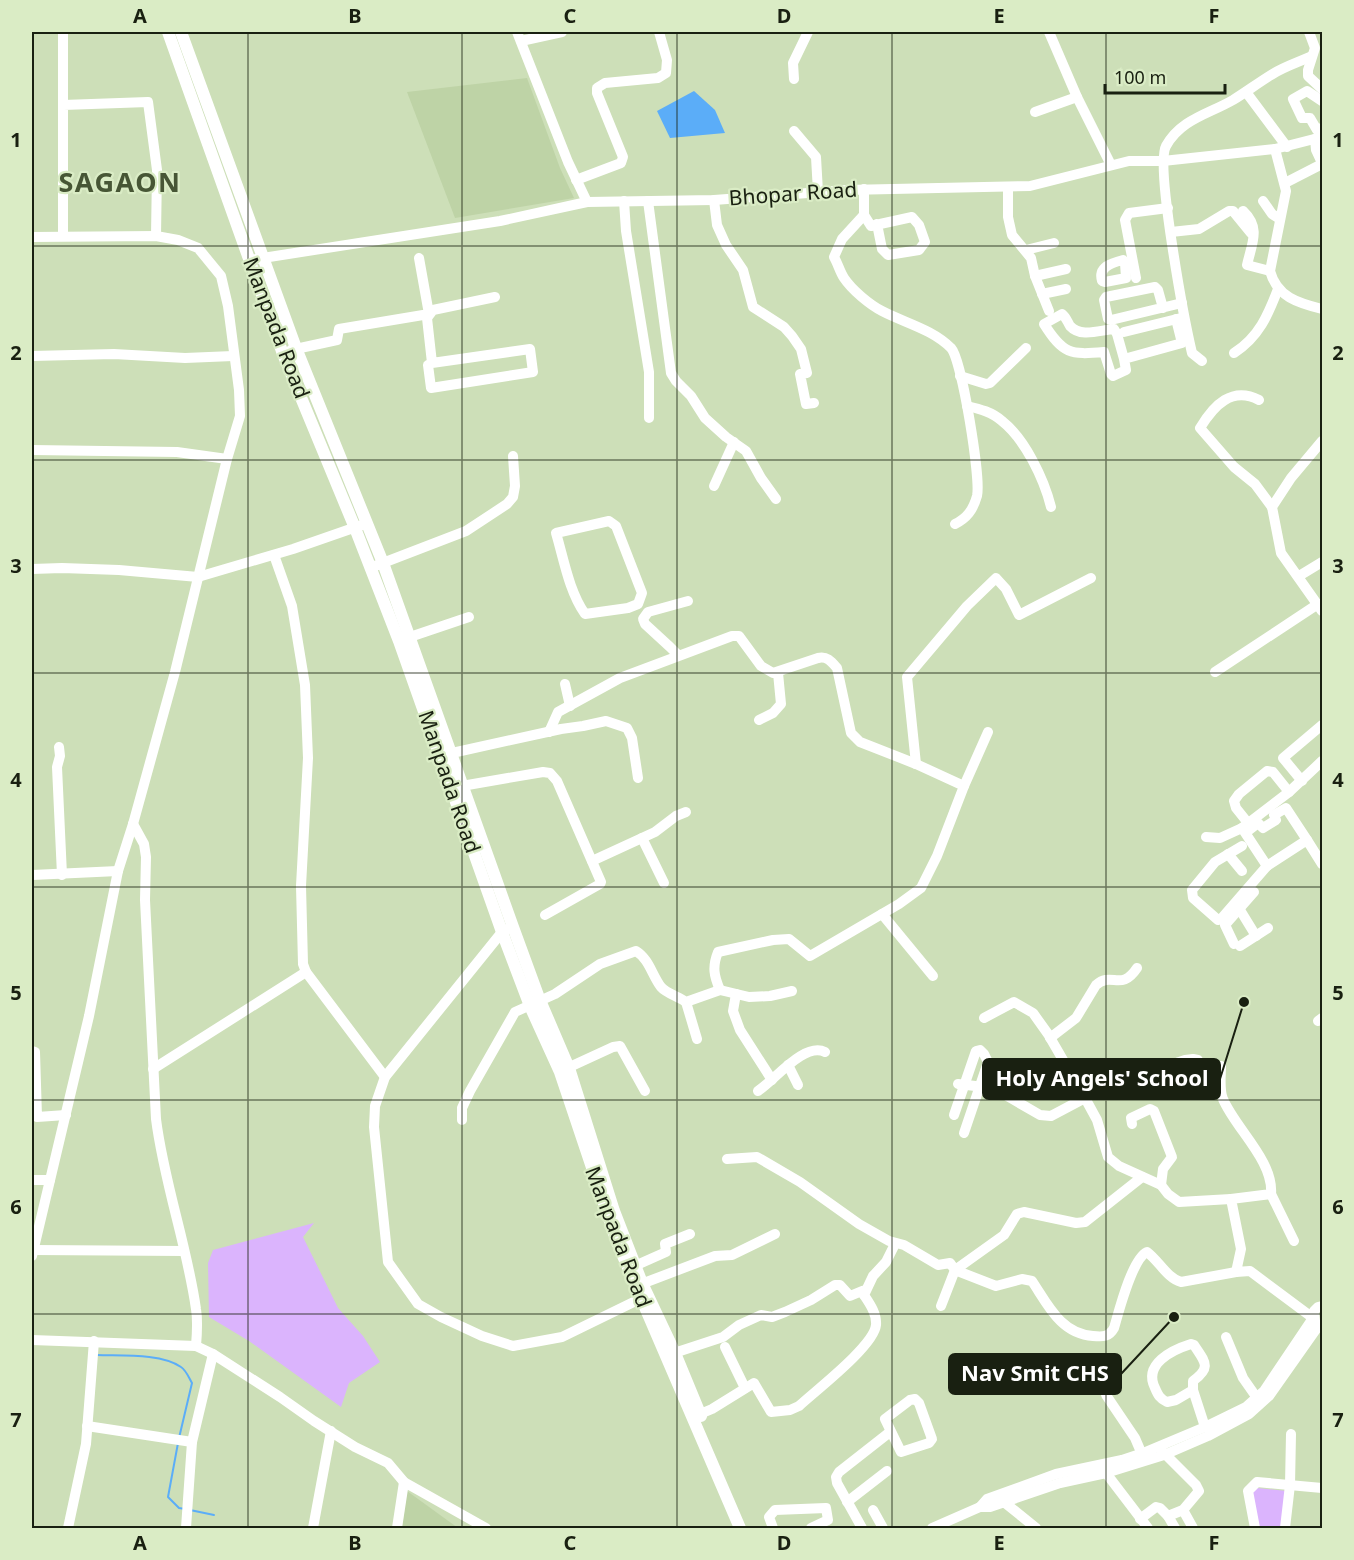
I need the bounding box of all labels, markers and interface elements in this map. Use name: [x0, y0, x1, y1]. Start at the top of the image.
text: A: [133, 2, 147, 29]
text: B: [348, 2, 362, 29]
text: C: [564, 2, 577, 29]
text: D: [777, 2, 791, 29]
text: E: [993, 2, 1005, 29]
text: F: [1209, 2, 1219, 29]
scale bar: [1105, 57, 1225, 95]
text: 100 m: [1114, 65, 1166, 89]
text: 1: [10, 126, 22, 153]
text: 1: [1332, 126, 1344, 153]
district label: SAGAON: [58, 163, 182, 200]
street label: Bhopar Road: [728, 175, 858, 211]
street label: Manpada Road: [237, 253, 317, 402]
text: 2: [10, 339, 22, 366]
text: 2: [1332, 339, 1344, 366]
text: 3: [10, 552, 22, 579]
text: 3: [1332, 552, 1344, 579]
street label: Manpada Road: [412, 707, 487, 857]
text: 4: [10, 766, 22, 793]
text: 4: [1332, 766, 1344, 793]
text: 5: [10, 979, 22, 1006]
text: 5: [1332, 979, 1344, 1006]
callout: Holy Angels' School: [983, 1059, 1220, 1099]
text: Holy Angels' School: [996, 1062, 1208, 1092]
street label: Manpada Road: [579, 1162, 659, 1311]
text: 6: [10, 1193, 22, 1220]
text: 6: [1332, 1193, 1344, 1220]
callout: Nav Smit CHS: [949, 1354, 1121, 1394]
text: Nav Smit CHS: [961, 1357, 1109, 1387]
text: 7: [10, 1406, 22, 1433]
text: 7: [1332, 1406, 1344, 1433]
text: A: [133, 1529, 147, 1556]
text: B: [348, 1529, 362, 1556]
text: C: [564, 1529, 577, 1556]
text: D: [777, 1529, 791, 1556]
text: E: [993, 1529, 1005, 1556]
text: F: [1209, 1529, 1219, 1556]

